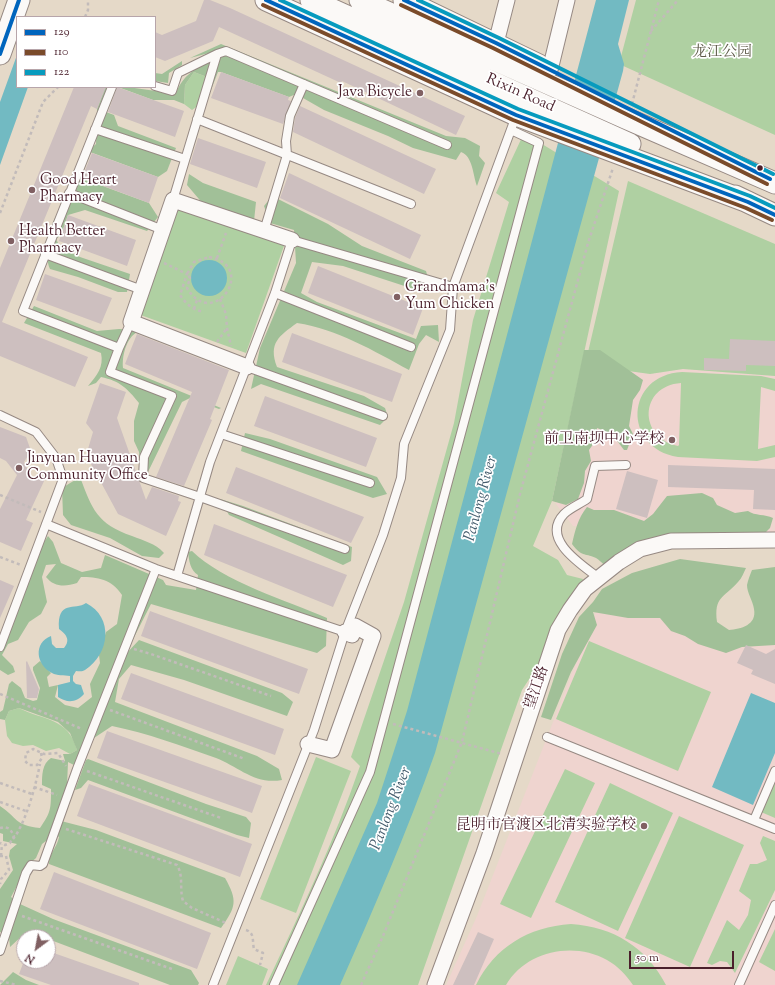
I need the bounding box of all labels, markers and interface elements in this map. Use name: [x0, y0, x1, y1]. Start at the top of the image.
legend: [16, 16, 156, 88]
text: 129: [54, 23, 70, 41]
text: 110: [54, 43, 68, 61]
park label: 龙江公园: [692, 44, 752, 62]
text: 122: [54, 63, 69, 81]
street label: Rixin Road: [483, 71, 557, 117]
place label: Java Bicycle: [338, 84, 412, 102]
marker: Java Bicycle: [415, 88, 425, 98]
unlabelled marker: [755, 163, 765, 173]
place label: Good Heart Pharmacy: [40, 172, 117, 207]
marker: Good Heart Pharmacy: [27, 185, 37, 195]
place label: Health Better Pharmacy: [19, 223, 105, 258]
marker: Health Better Pharmacy: [6, 236, 16, 246]
place label: Grandmama's Yum Chicken: [405, 279, 495, 314]
marker: Grandmama's Yum Chicken: [392, 292, 402, 302]
place label: 前卫南坝中心学校: [544, 431, 664, 449]
marker: 前卫南坝中心学校: [667, 435, 677, 445]
place label: Jinyuan Huayuan Community Office: [27, 450, 148, 485]
water label: Panlong River: [461, 454, 503, 544]
marker: Jinyuan Huayuan Community Office: [14, 463, 24, 473]
street label: 望江路: [522, 664, 554, 712]
water label: Panlong River: [367, 765, 417, 853]
place label: 昆明市官渡区北清实验学校: [456, 817, 636, 835]
marker: 昆明市官渡区北清实验学校: [639, 821, 649, 831]
north arrow: [16, 929, 56, 969]
scale bar: [631, 943, 736, 969]
text: N: [22, 949, 38, 967]
text: 50 m: [636, 949, 659, 967]

